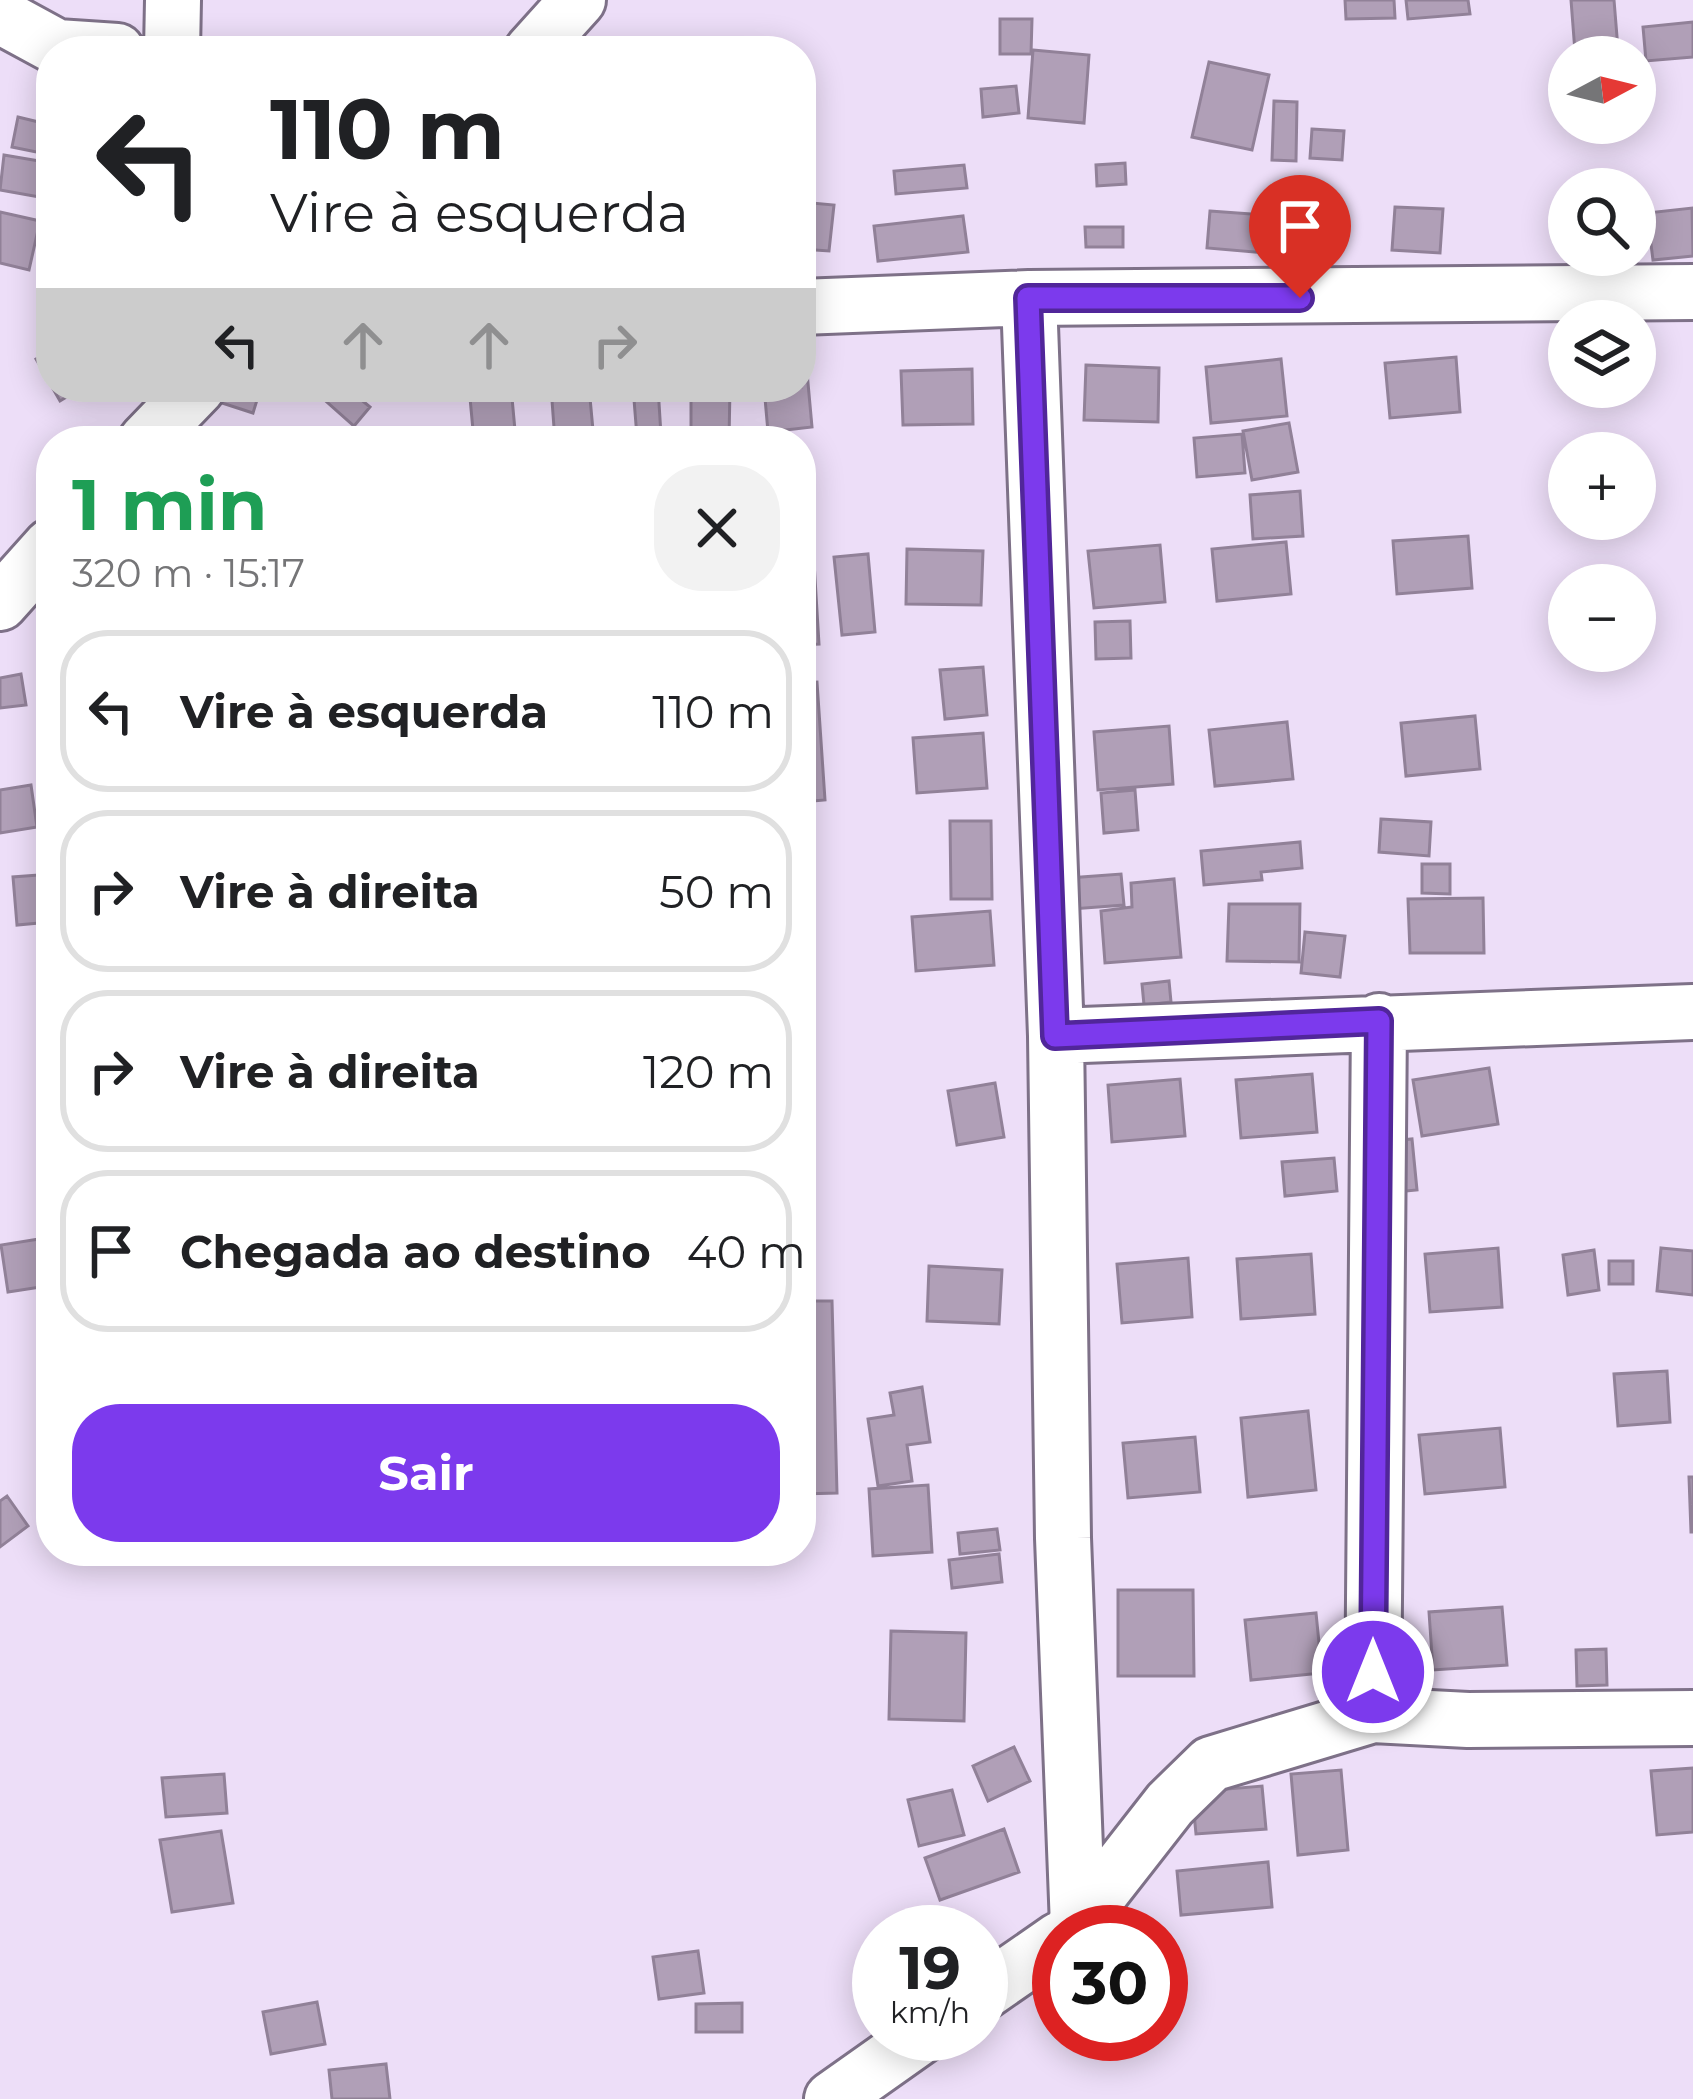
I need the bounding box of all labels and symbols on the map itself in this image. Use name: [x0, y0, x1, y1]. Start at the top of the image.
north arrow: [1548, 36, 1656, 144]
pin: [1249, 175, 1351, 298]
position arrow: [1310, 1609, 1436, 1735]
speed limit sign: 30: [1032, 1905, 1188, 2061]

